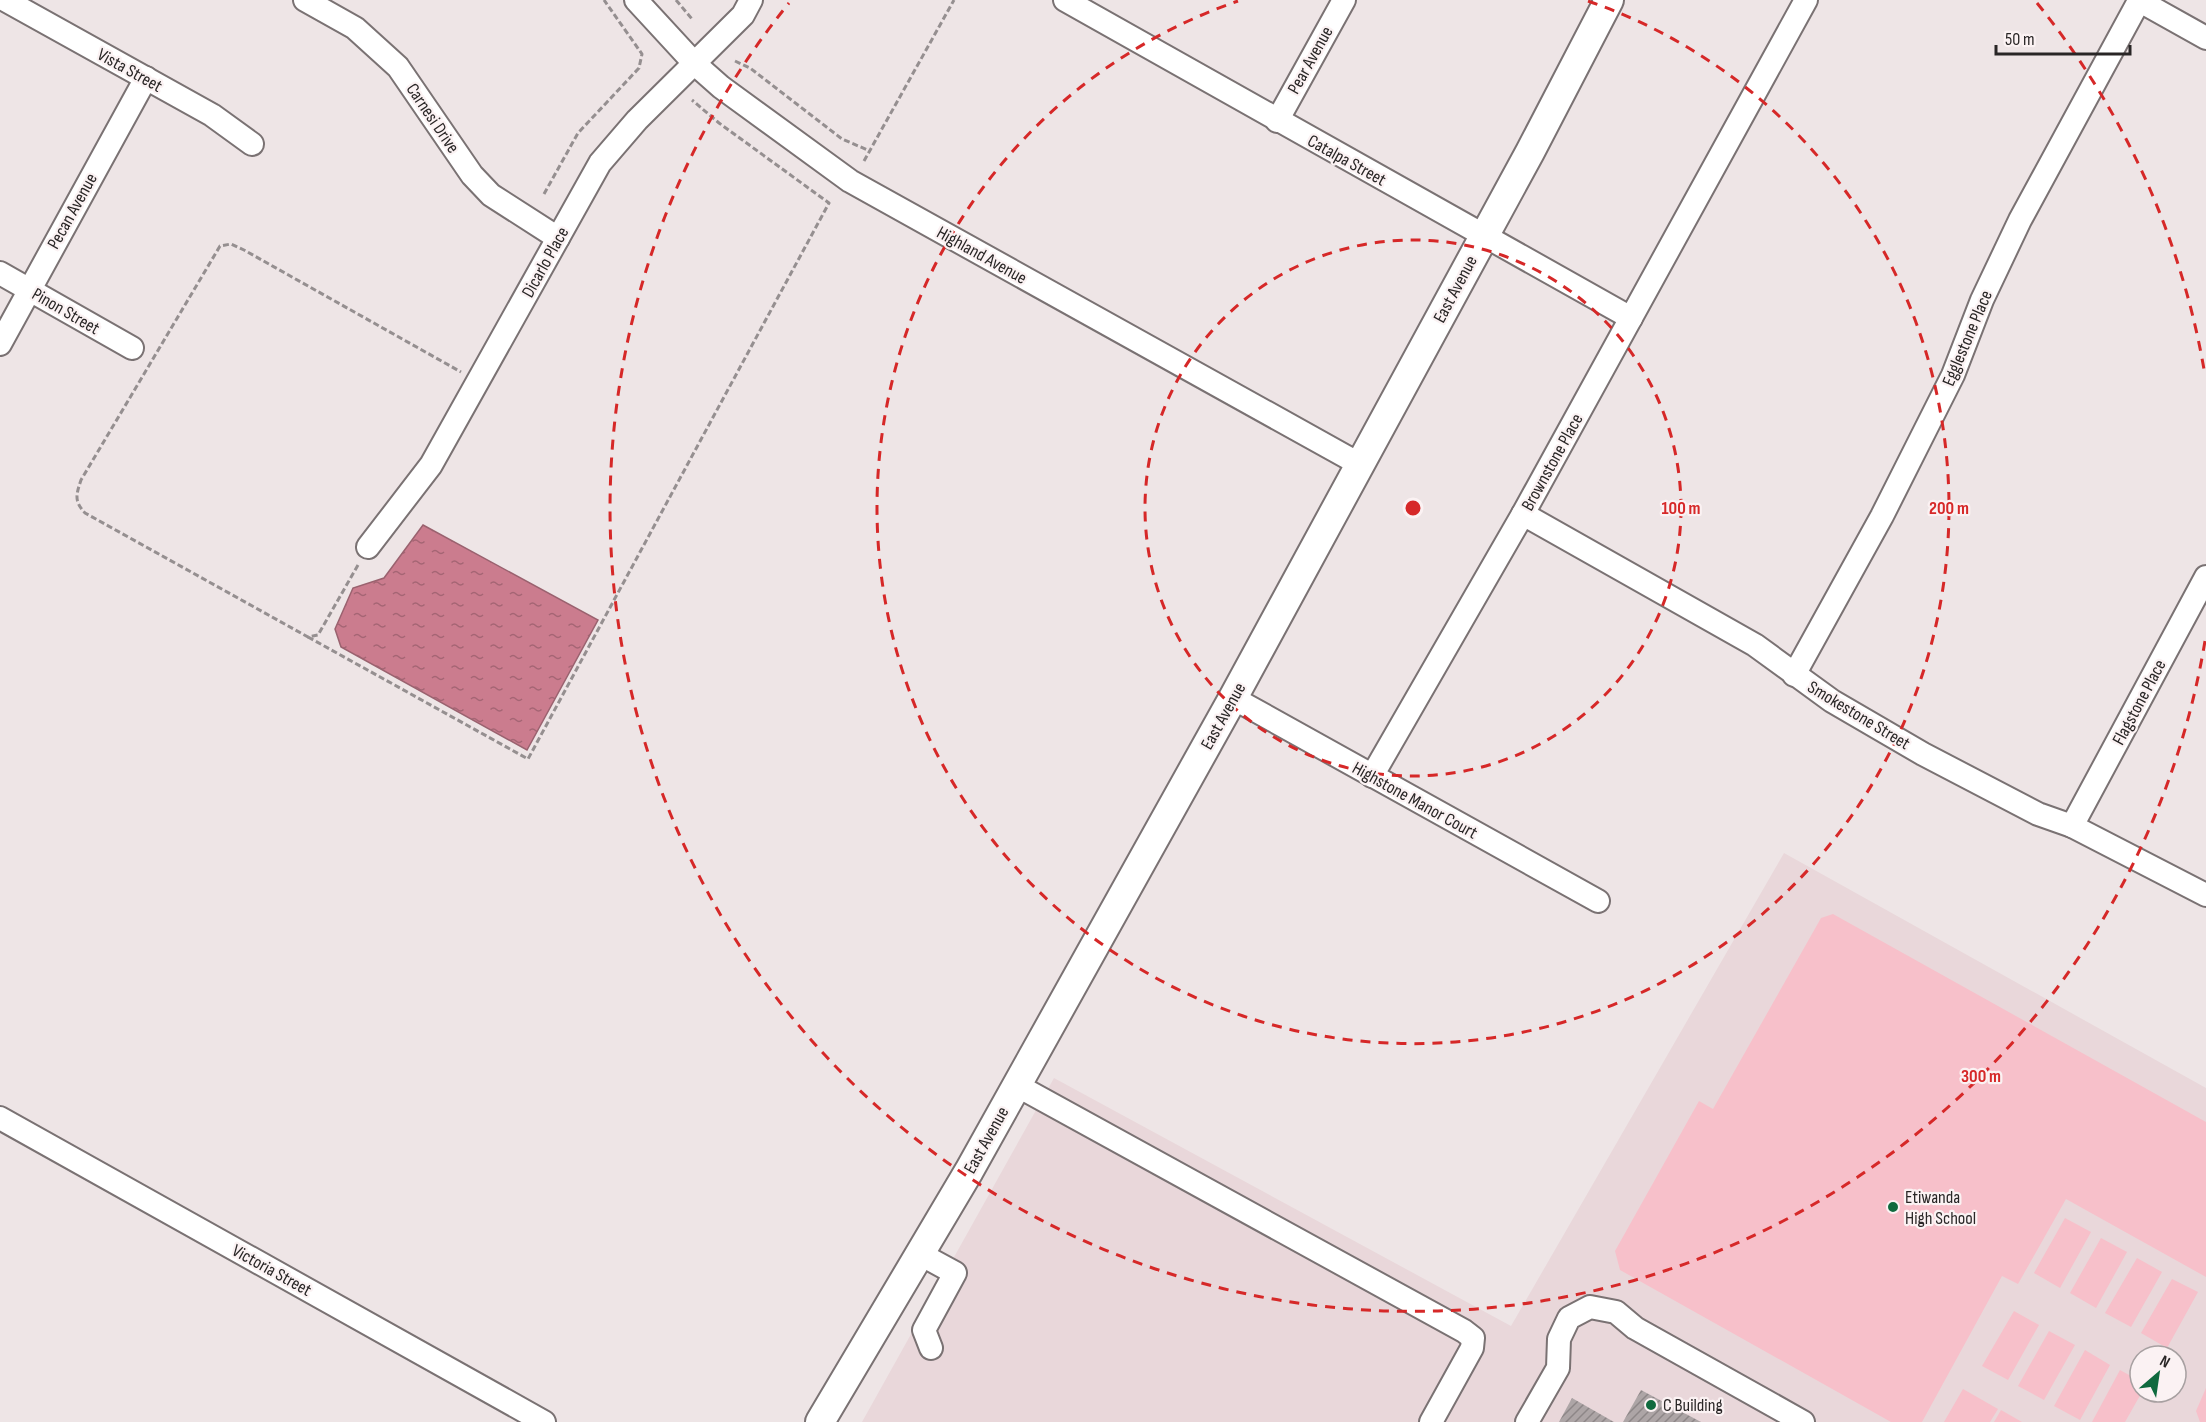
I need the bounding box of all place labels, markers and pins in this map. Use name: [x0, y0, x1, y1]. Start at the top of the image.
centre of rings: [1403, 498, 1423, 518]
place label: Etiwanda High School: [1905, 1187, 1976, 1229]
marker: Etiwanda High School: [1886, 1200, 1900, 1214]
place label: C Building: [1663, 1395, 1723, 1416]
marker: C Building: [1644, 1398, 1658, 1412]

